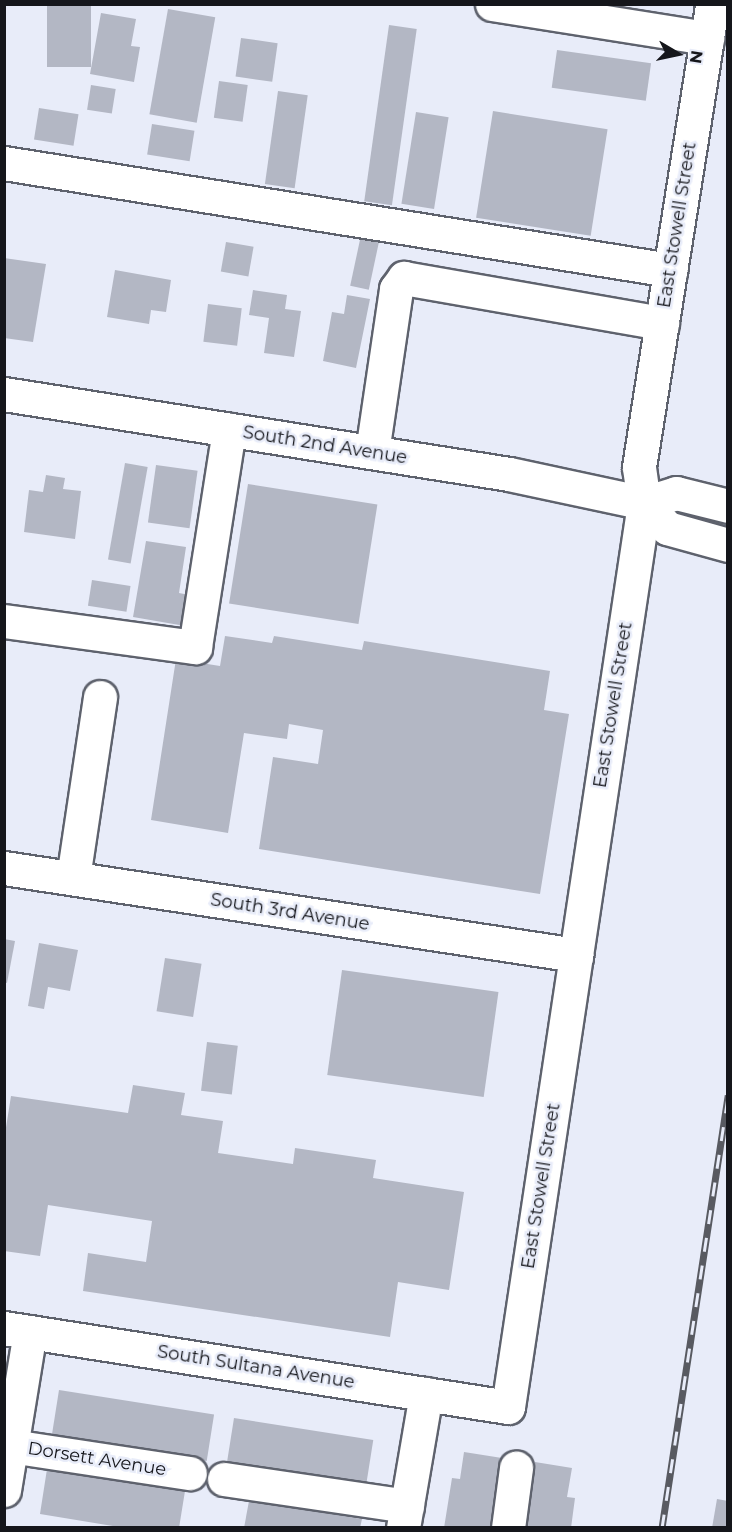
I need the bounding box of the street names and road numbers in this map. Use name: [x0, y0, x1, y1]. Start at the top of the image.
street label: East Stowell Street: [653, 141, 701, 309]
street label: South 2nd Avenue: [241, 421, 409, 469]
street label: East Stowell Street: [589, 621, 637, 789]
street label: South 3rd Avenue: [209, 889, 371, 935]
street label: East Stowell Street: [517, 1102, 565, 1270]
street label: South Sultana Avenue: [156, 1341, 356, 1393]
street label: Dorsett Avenue: [26, 1437, 168, 1481]

